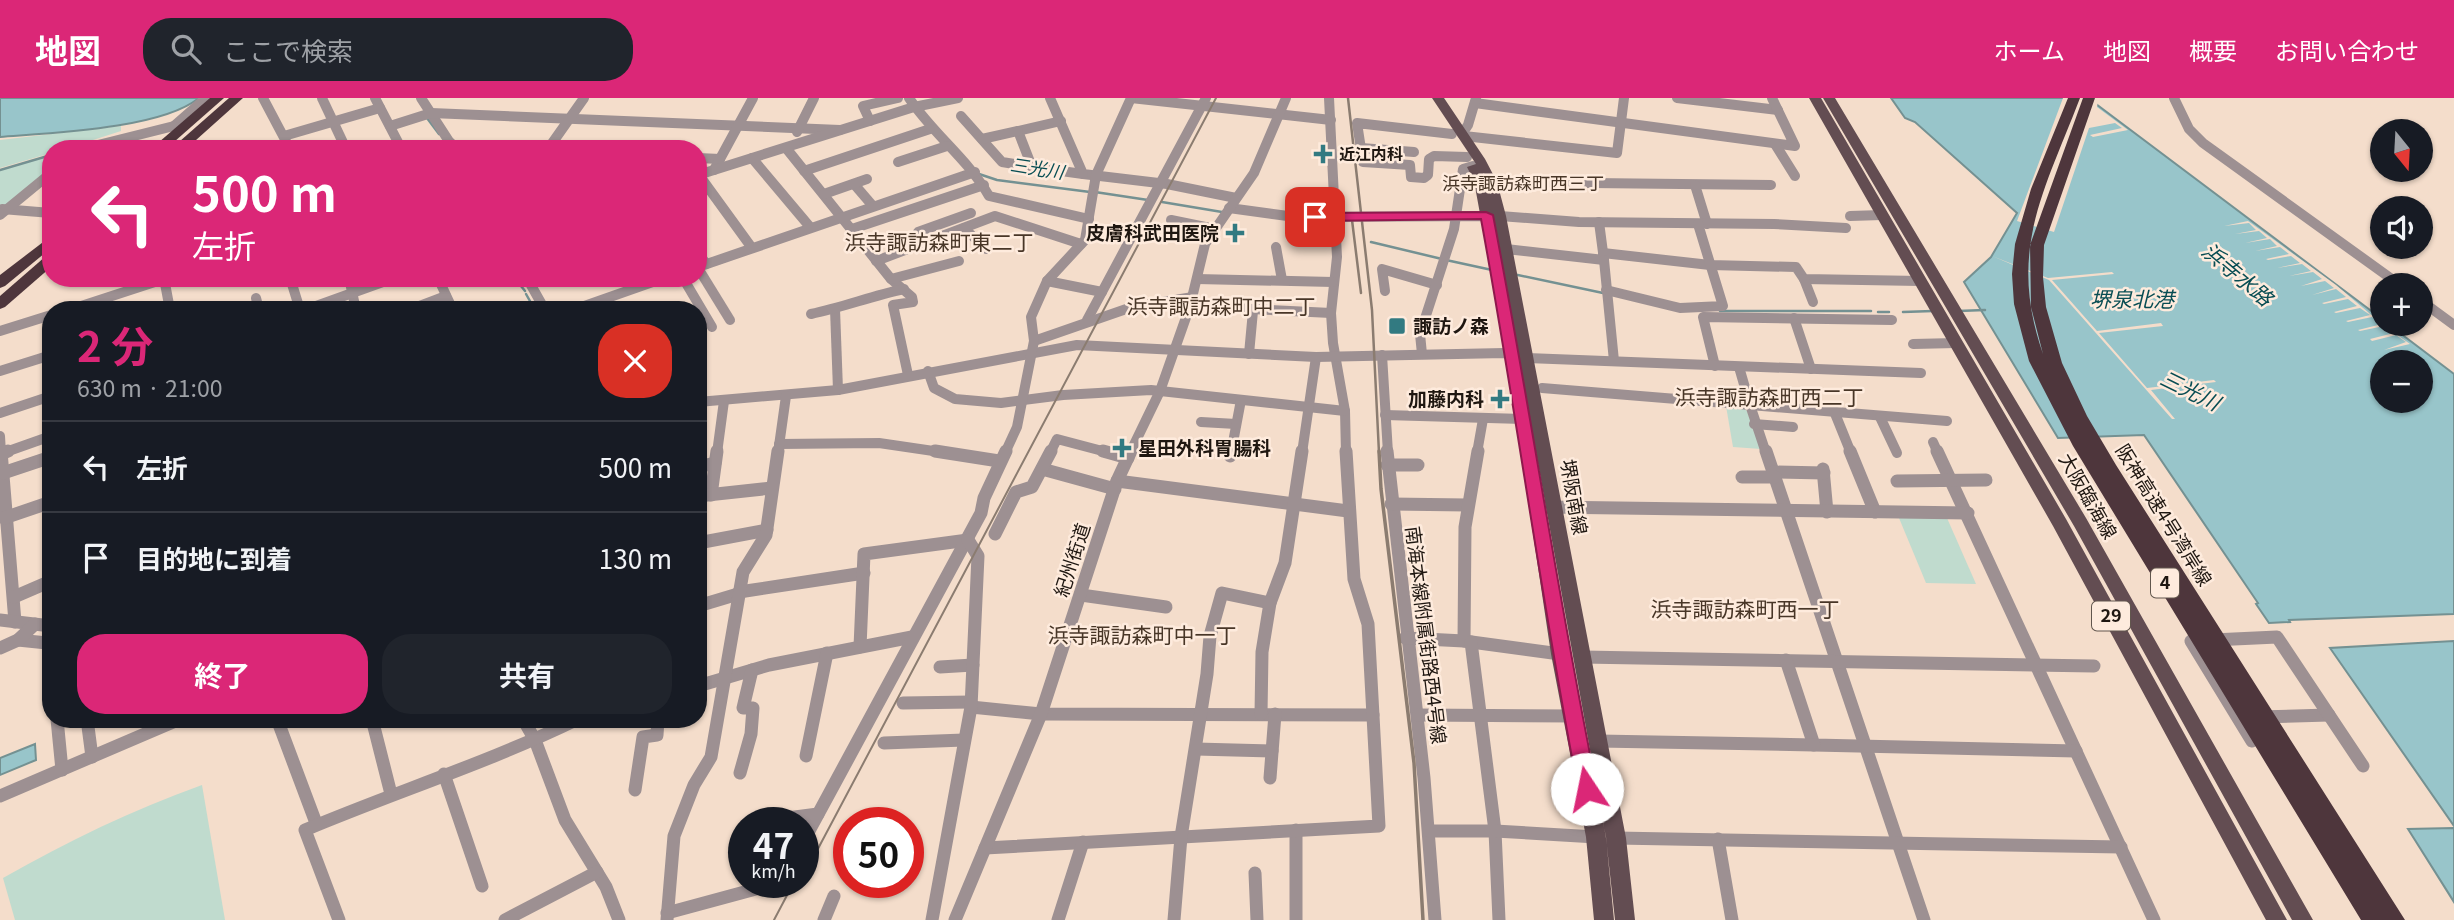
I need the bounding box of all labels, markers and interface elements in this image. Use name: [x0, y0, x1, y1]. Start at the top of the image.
search box: [143, 18, 633, 81]
text: 地図: [35, 25, 101, 73]
icon: search: [167, 30, 205, 68]
text: ここで検索: [223, 31, 353, 68]
text: ホーム: [1994, 32, 2065, 67]
text: 地図: [2103, 32, 2151, 67]
text: 概要: [2189, 32, 2237, 67]
text: お問い合わせ: [2275, 32, 2419, 67]
north arrow: [2370, 119, 2432, 182]
map controls: [2370, 119, 2433, 413]
place label: 近江内科: [1339, 141, 1403, 165]
marker: 近江内科: [1313, 144, 1333, 164]
water label: 三光川: [1009, 150, 1068, 184]
text: 500 m: [192, 155, 337, 226]
icon: left: [77, 168, 168, 259]
district label: 浜寺諏訪森町西三丁: [1442, 169, 1604, 195]
pin: [1285, 187, 1345, 247]
button: sound: [2370, 196, 2433, 259]
icon: arrive: [1296, 198, 1334, 236]
place label: 皮膚科武田医院: [1086, 218, 1219, 245]
text: 左折: [192, 221, 256, 267]
marker: 皮膚科武田医院: [1225, 223, 1245, 243]
district label: 浜寺諏訪森町東二丁: [845, 226, 1034, 256]
water label: 浜寺水路: [2196, 235, 2282, 313]
button: +: [2370, 273, 2433, 336]
water label: 堺泉北港: [2090, 283, 2177, 313]
district label: 浜寺諏訪森町中二丁: [1127, 290, 1316, 320]
place label: 諏訪ノ森: [1413, 311, 1489, 338]
text: 2 分: [77, 313, 153, 374]
marker: 諏訪ノ森: [1387, 316, 1407, 336]
button: close: [598, 324, 672, 398]
button: −: [2370, 350, 2433, 413]
water label: 三光川: [2156, 362, 2228, 417]
text: 630 m · 21:00: [77, 370, 222, 404]
district label: 浜寺諏訪森町西二丁: [1675, 381, 1864, 411]
place label: 加藤内科: [1408, 384, 1484, 411]
marker: 加藤内科: [1490, 389, 1510, 409]
place label: 星田外科胃腸科: [1138, 433, 1271, 460]
marker: 星田外科胃腸科: [1112, 438, 1132, 458]
street label: 阪神高速4号湾岸線: [2111, 440, 2217, 590]
street label: 大阪臨海線: [2054, 447, 2125, 543]
icon: left: [77, 448, 115, 486]
text: 左折: [136, 448, 188, 485]
text: 500 m: [599, 448, 672, 485]
street label: 堺阪南線: [1556, 457, 1595, 537]
street label: 紀州街道: [1046, 519, 1095, 600]
street label: 南海本線附属街路西4号線: [1401, 524, 1454, 745]
icon: arrive: [77, 539, 115, 577]
text: 目的地に到着: [136, 539, 292, 576]
text: 130 m: [599, 539, 672, 576]
road number: 4: [2151, 569, 2179, 598]
district label: 浜寺諏訪森町西一丁: [1651, 593, 1840, 623]
road number: 29: [2092, 602, 2130, 630]
district label: 浜寺諏訪森町中一丁: [1048, 619, 1237, 649]
button: 終了: [77, 634, 368, 714]
button: 共有: [382, 634, 672, 714]
position arrow: [1550, 752, 1624, 826]
speed limit sign: 50: [833, 807, 924, 898]
text: 47: [753, 818, 794, 869]
text: km/h: [751, 857, 796, 883]

